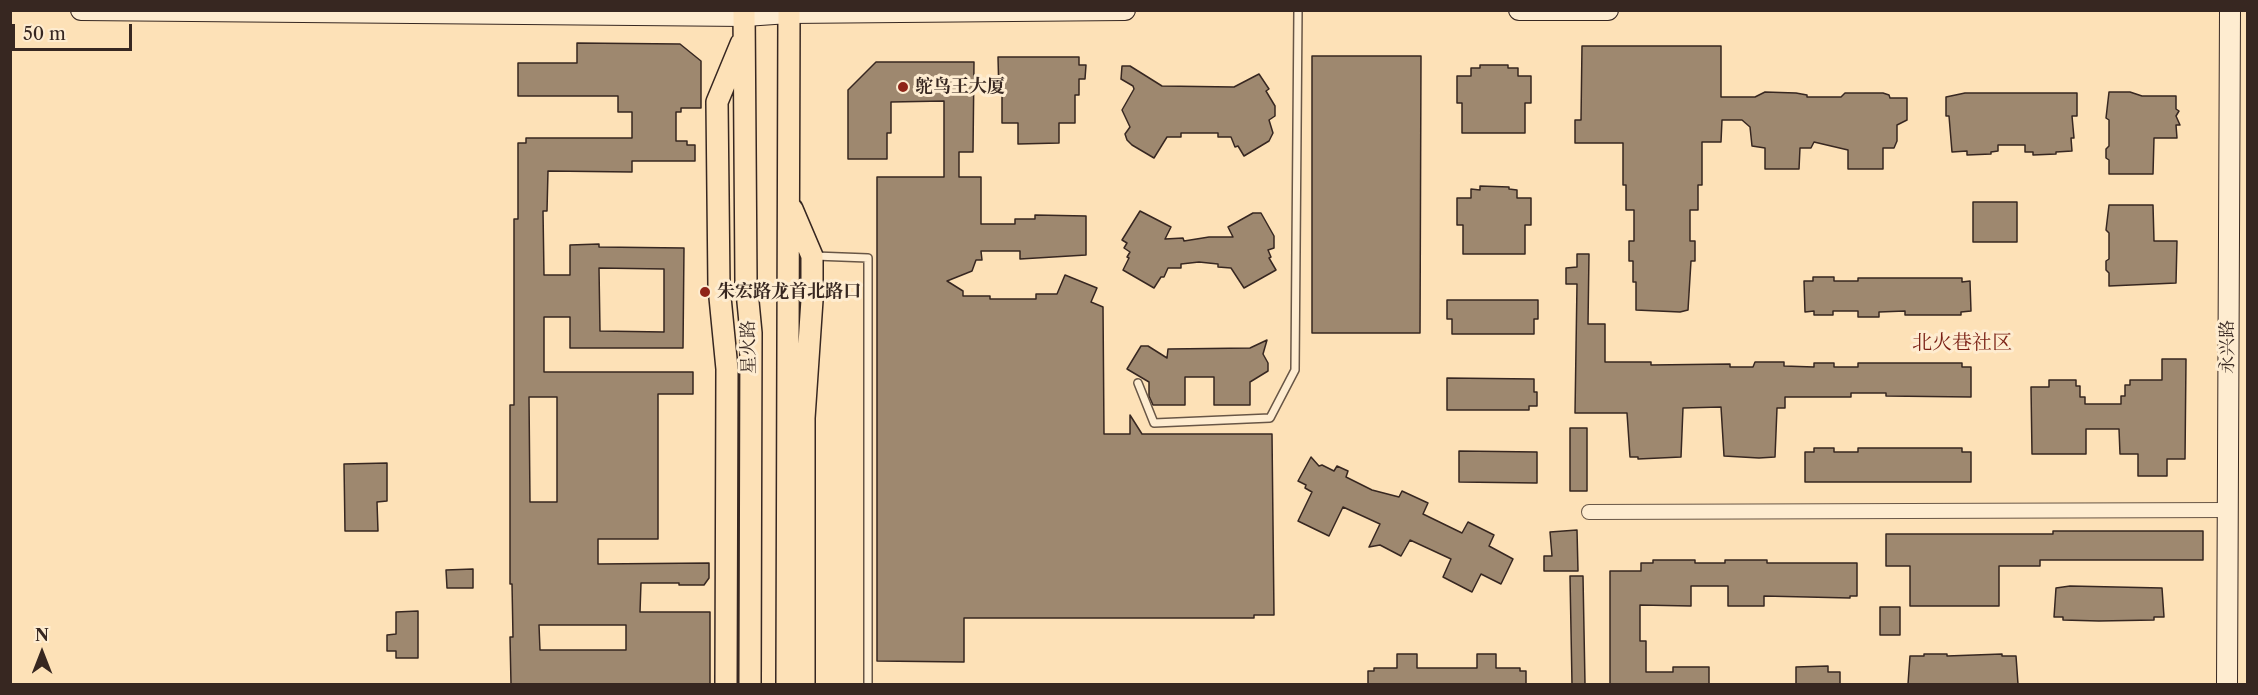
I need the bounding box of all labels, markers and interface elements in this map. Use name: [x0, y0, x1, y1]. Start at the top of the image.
scale bar: [15, 12, 135, 50]
text: 50 m: [23, 23, 66, 45]
place label: 鸵鸟王大厦: [915, 76, 1005, 98]
marker: 鸵鸟王大厦: [896, 80, 910, 94]
place label: 朱宏路龙首北路口: [717, 281, 861, 303]
marker: 朱宏路龙首北路口: [698, 285, 712, 299]
street label: 星火路: [738, 320, 760, 374]
street label: 永兴路: [2217, 320, 2239, 374]
district label: 北火巷社区: [1912, 331, 2012, 355]
north arrow: [12, 623, 72, 683]
text: N: [35, 625, 49, 645]

